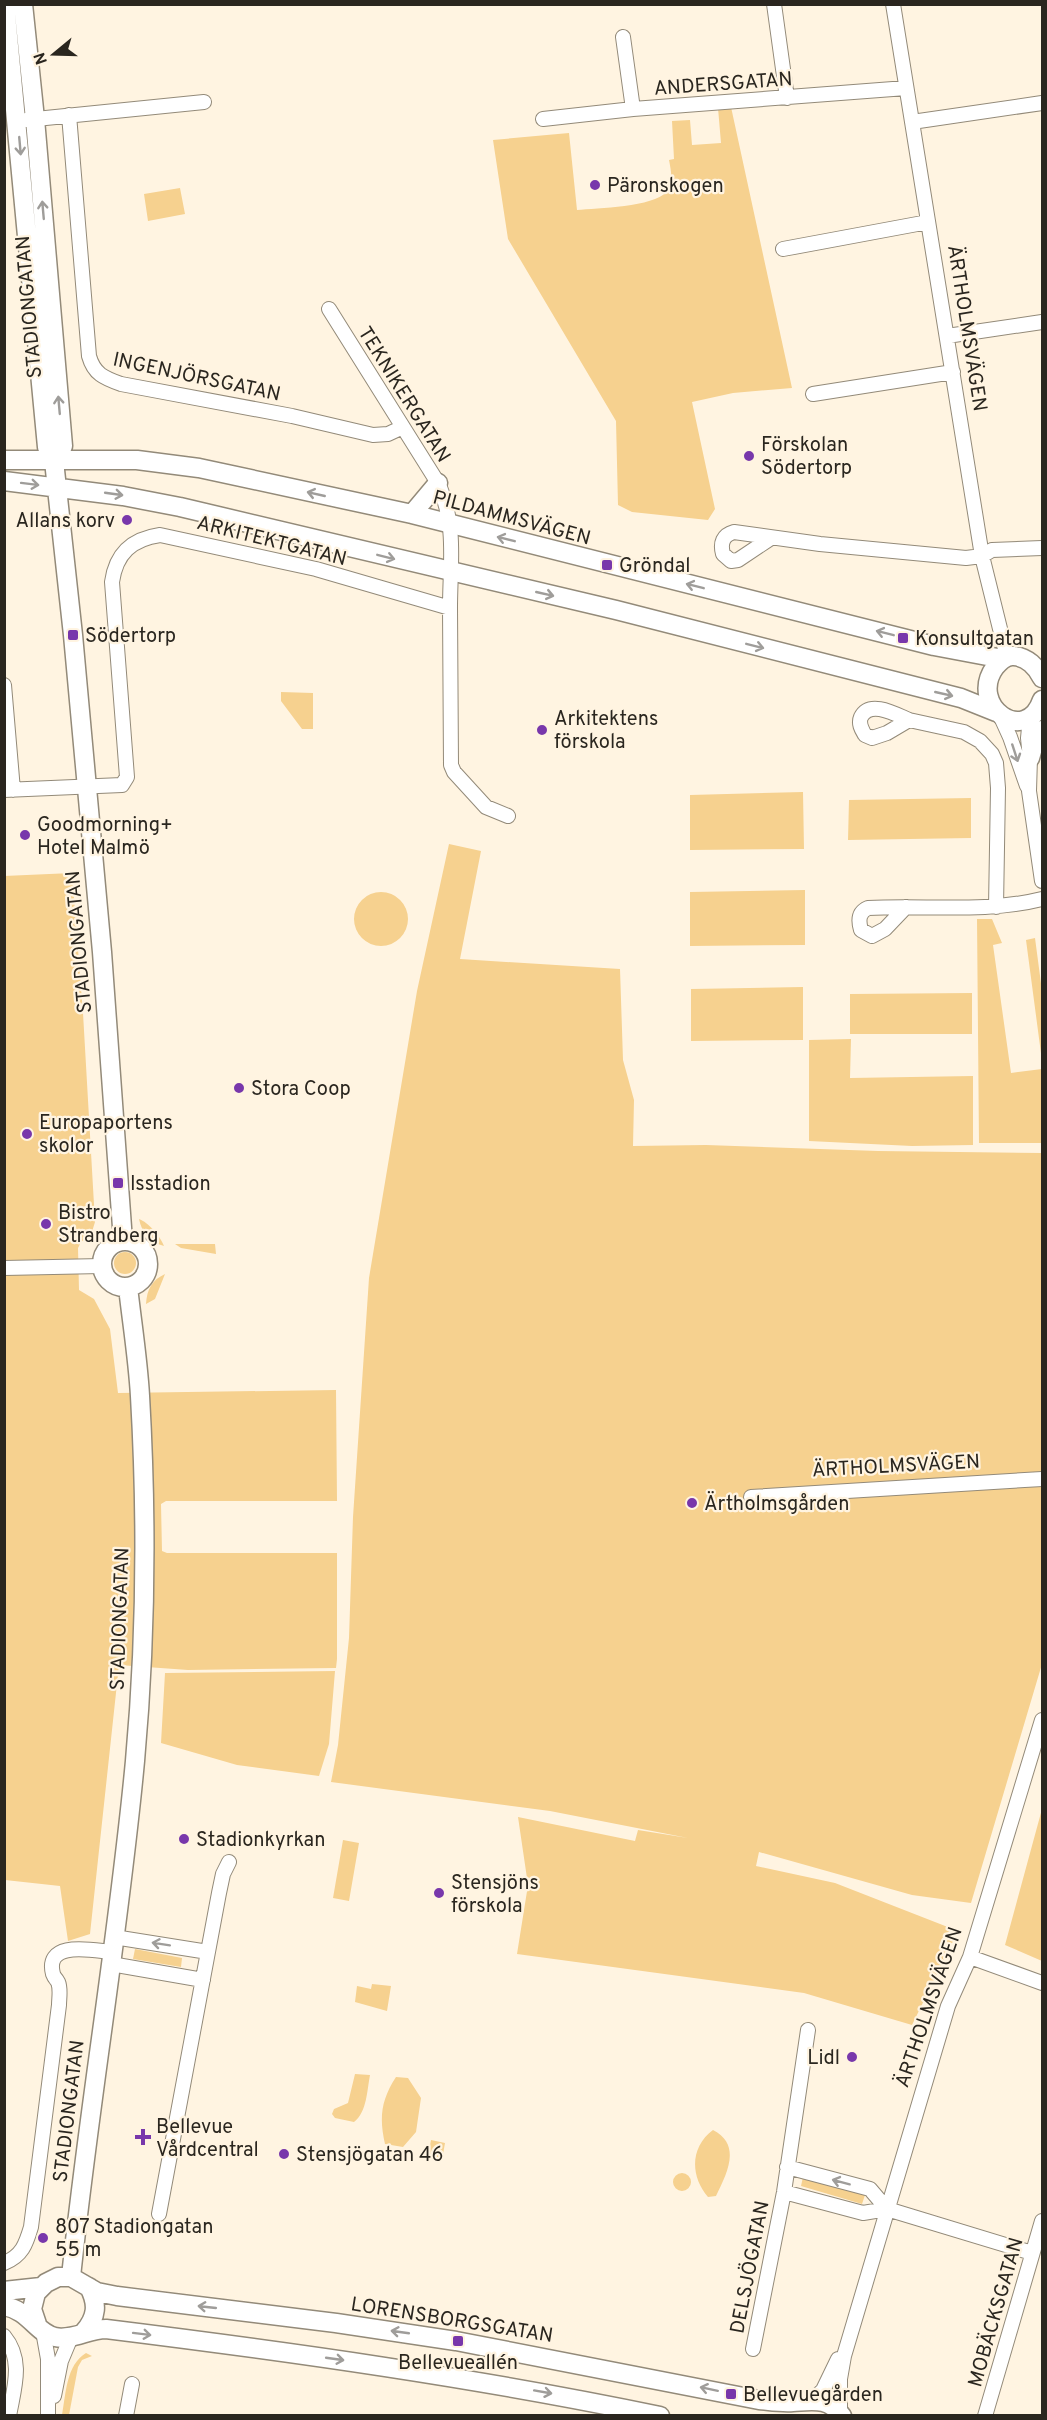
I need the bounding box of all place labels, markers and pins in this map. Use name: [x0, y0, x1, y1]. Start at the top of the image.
place label: Päronskogen: [607, 174, 724, 200]
marker: Päronskogen: [588, 178, 602, 192]
place label: Förskolan Södertorp: [761, 433, 852, 482]
marker: Förskolan Södertorp: [742, 449, 756, 463]
place label: Allans korv: [16, 509, 115, 535]
marker: Allans korv: [120, 513, 134, 527]
place label: Gröndal: [619, 554, 690, 580]
marker: Gröndal: [600, 558, 614, 572]
place label: Södertorp: [85, 624, 176, 650]
place label: Konsultgatan: [915, 627, 1034, 653]
marker: Södertorp: [66, 628, 80, 642]
marker: Konsultgatan: [896, 631, 910, 645]
place label: Arkitektens förskola: [554, 707, 658, 756]
marker: Arkitektens förskola: [535, 723, 549, 737]
place label: Goodmorning+ Hotel Malmö: [37, 813, 173, 862]
marker: Goodmorning+ Hotel Malmö: [18, 828, 32, 842]
place label: Stora Coop: [251, 1077, 351, 1103]
marker: Stora Coop: [232, 1081, 246, 1095]
place label: Europaportens skolor: [39, 1111, 173, 1160]
marker: Europaportens skolor: [20, 1127, 34, 1141]
place label: Isstadion: [130, 1172, 211, 1198]
marker: Isstadion: [111, 1176, 125, 1190]
place label: Bistro Strandberg: [58, 1201, 159, 1250]
marker: Bistro Strandberg: [39, 1217, 53, 1231]
place label: Ärtholmsgården: [704, 1491, 849, 1518]
marker: Ärtholmsgården: [685, 1496, 699, 1510]
place label: Stadionkyrkan: [196, 1828, 326, 1854]
marker: Stadionkyrkan: [177, 1832, 191, 1846]
place label: Stensjöns förskola: [451, 1871, 539, 1920]
marker: Stensjöns förskola: [432, 1886, 446, 1900]
place label: Lidl: [807, 2046, 840, 2072]
marker: Lidl: [845, 2050, 859, 2064]
place label: Bellevue Vårdcentral: [156, 2115, 259, 2164]
marker: Bellevue Vårdcentral: [134, 2128, 152, 2146]
place label: Stensjögatan 46: [296, 2143, 443, 2169]
marker: Stensjögatan 46: [277, 2147, 291, 2161]
place label: 807 Stadiongatan 55 m: [55, 2215, 214, 2264]
marker: 807 Stadiongatan 55 m: [36, 2231, 50, 2245]
marker: Bellevueallén: [451, 2334, 465, 2348]
place label: Bellevueallén: [398, 2351, 518, 2377]
place label: Bellevuegården: [743, 2383, 883, 2409]
marker: Bellevuegården: [724, 2387, 738, 2401]

